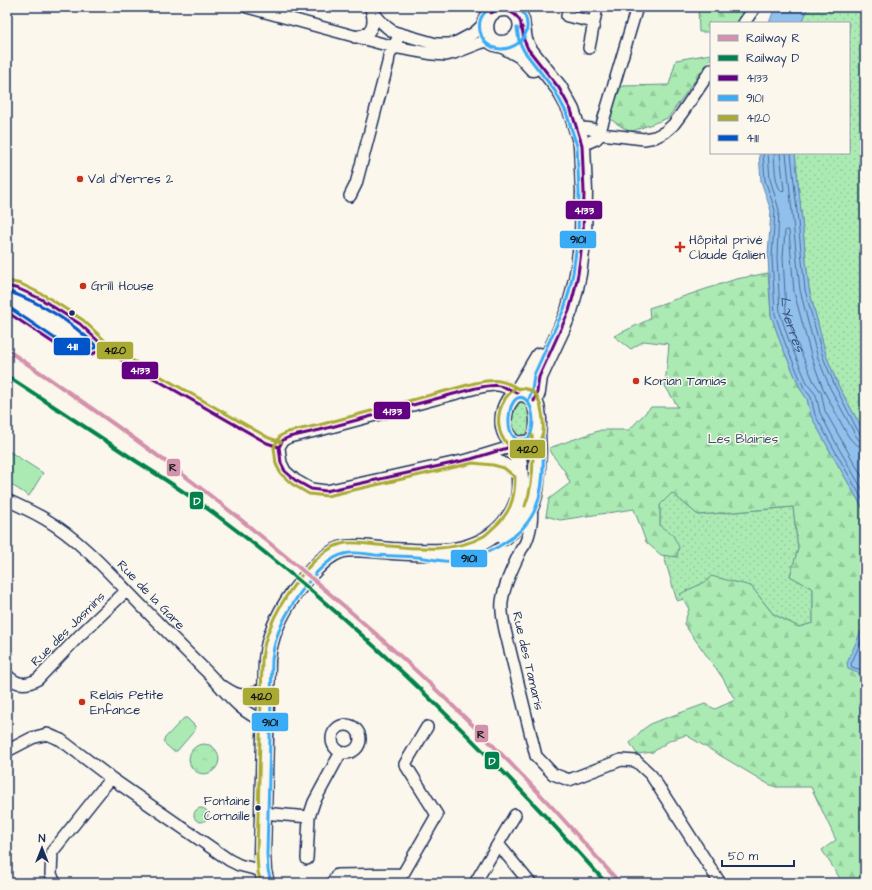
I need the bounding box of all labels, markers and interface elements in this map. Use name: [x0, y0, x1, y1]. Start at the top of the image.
legend: [710, 22, 850, 154]
text: Railway R: [746, 30, 800, 48]
text: Railway D: [746, 50, 800, 68]
text: 4133: [746, 70, 768, 87]
text: 9101: [746, 90, 764, 107]
text: 4120: [746, 110, 771, 127]
text: 4111: [746, 130, 759, 147]
place label: Val d'Yerres 2: [88, 170, 174, 188]
marker: Val d'Yerres 2: [75, 174, 85, 184]
line badge: 4133: [565, 200, 603, 220]
text: 4133: [574, 203, 594, 218]
line badge: 9101: [559, 230, 597, 249]
place label: Hôpital privé Claude Galien: [689, 231, 766, 264]
text: 9101: [570, 232, 587, 247]
marker: Hôpital privé Claude Galien: [674, 241, 686, 253]
place label: Grill House: [91, 277, 154, 295]
marker: Grill House: [78, 281, 88, 291]
water label: L'Yerres: [775, 296, 810, 356]
unlabelled marker: [67, 308, 77, 318]
line badge: 4111: [53, 337, 91, 356]
text: 4111: [66, 339, 78, 354]
line badge: 4120: [96, 341, 134, 360]
text: 4120: [104, 343, 126, 358]
line badge: 4133: [121, 361, 159, 380]
text: 4133: [130, 363, 150, 378]
place label: Korian Tamias: [644, 372, 727, 390]
marker: Korian Tamias: [631, 376, 641, 386]
line badge: 4133: [373, 401, 411, 420]
text: 4133: [382, 404, 402, 419]
park label: Les Blairies: [708, 430, 779, 448]
line badge: 4120: [509, 439, 546, 459]
text: 4120: [516, 442, 538, 457]
line badge: R: [166, 458, 181, 477]
text: R: [169, 460, 177, 475]
line badge: D: [189, 491, 204, 510]
text: D: [193, 494, 201, 509]
line badge: 9101: [450, 549, 488, 568]
text: 9101: [461, 551, 478, 566]
street label: Rue de la Gare: [113, 556, 189, 634]
street label: Rue des Jasmins: [27, 587, 110, 670]
street label: Rue des Tamaris: [508, 610, 548, 713]
place label: Relais Petite Enfance: [90, 686, 164, 719]
line badge: 4120: [242, 687, 280, 706]
text: 4120: [250, 689, 272, 704]
marker: Relais Petite Enfance: [77, 697, 87, 707]
line badge: 9101: [251, 712, 289, 732]
text: 9101: [262, 715, 279, 730]
line badge: R: [474, 724, 489, 743]
text: R: [477, 727, 485, 742]
line badge: D: [484, 751, 500, 770]
text: D: [488, 754, 496, 769]
place label: Fontaine Cornaille: [204, 793, 251, 825]
marker: Fontaine Cornaille: [253, 803, 263, 813]
north arrow: [22, 828, 62, 868]
text: N: [39, 831, 46, 846]
scale bar: [722, 842, 794, 868]
text: 50 m: [728, 848, 759, 865]

